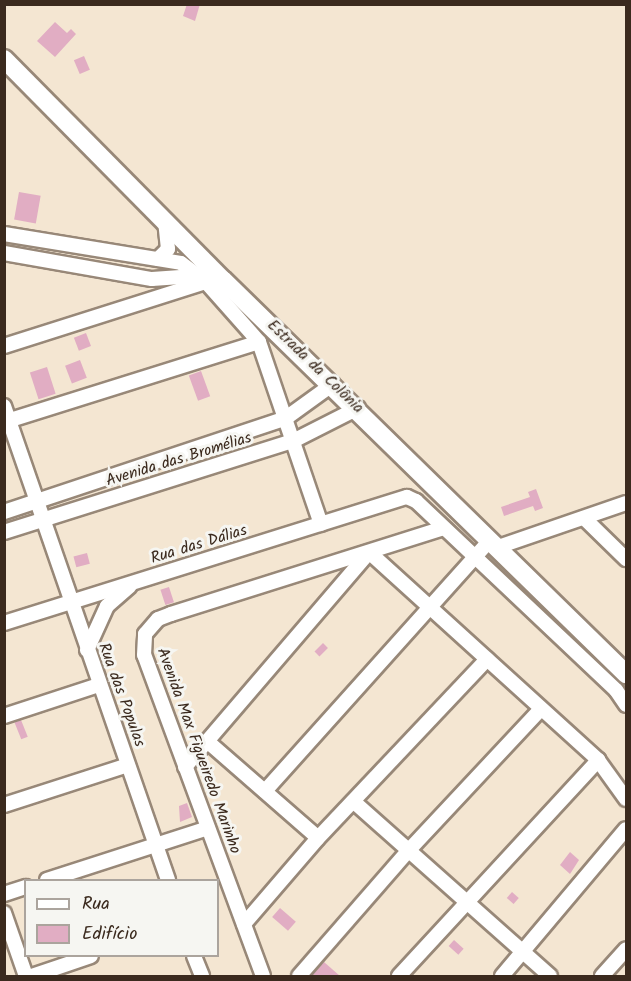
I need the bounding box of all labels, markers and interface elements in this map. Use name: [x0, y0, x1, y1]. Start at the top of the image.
street label: Estrada da Colônia: [263, 316, 367, 418]
street label: Avenida das Bromélias: [104, 429, 254, 491]
street label: Rua das Dálias: [149, 521, 249, 569]
street label: Rua das Populas: [93, 640, 149, 750]
street label: Avenida Max Figueiredo Marinho: [152, 646, 244, 856]
legend: [24, 879, 219, 957]
text: Rua: [82, 890, 110, 919]
text: Edifício: [82, 920, 137, 949]

